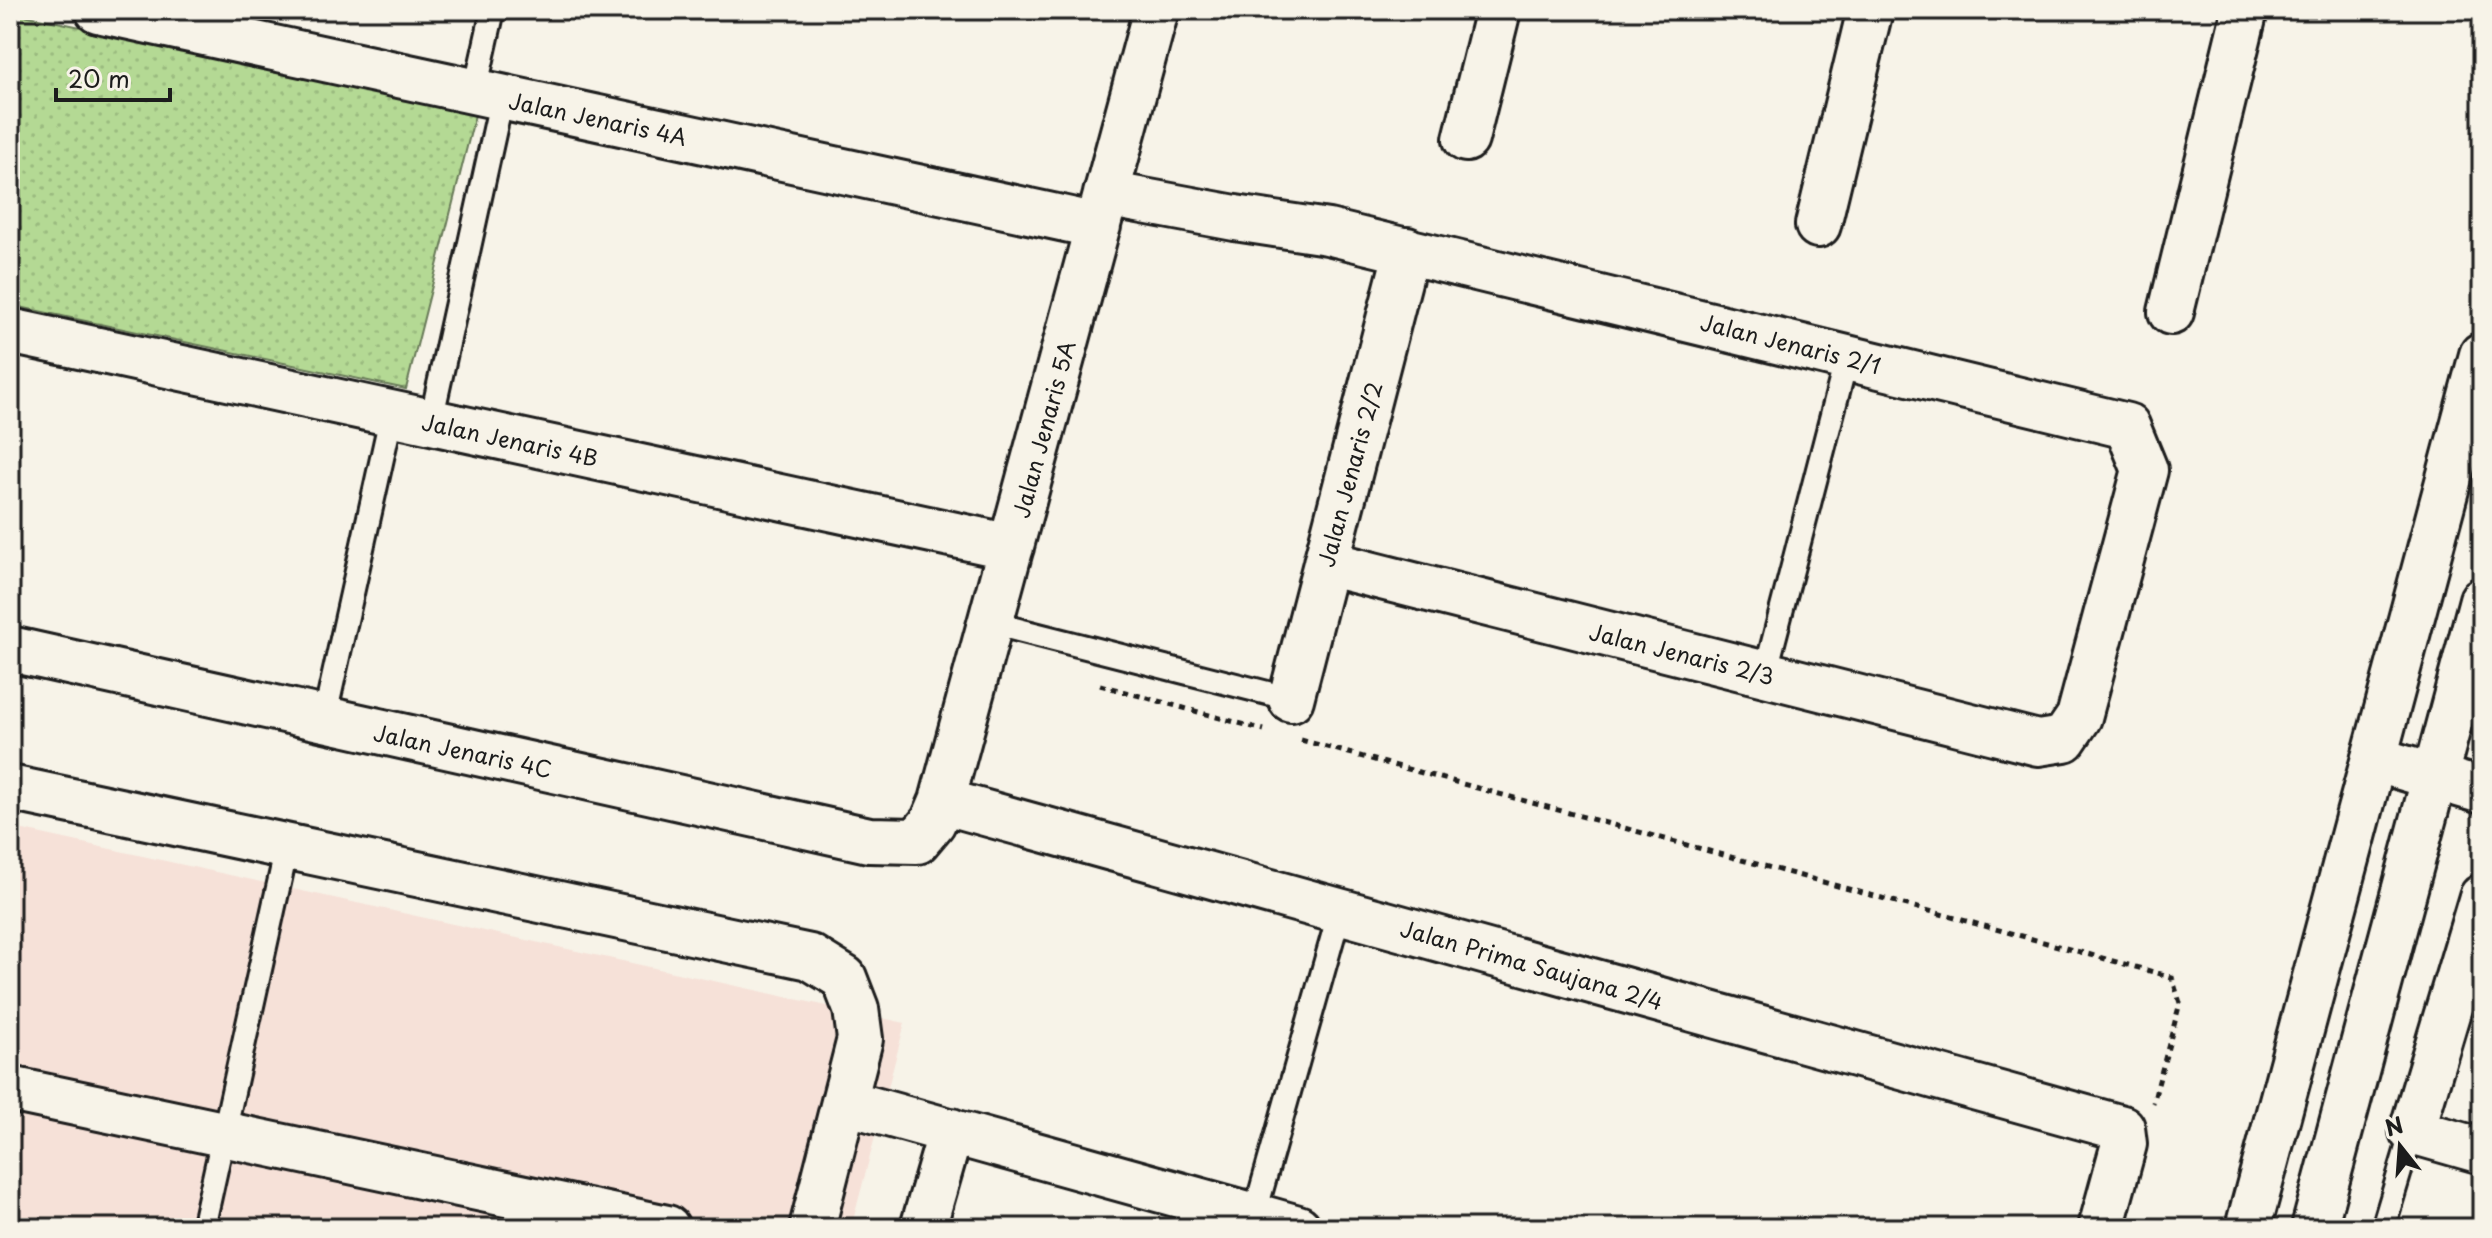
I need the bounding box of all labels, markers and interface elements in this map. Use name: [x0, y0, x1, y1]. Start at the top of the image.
scale bar: [56, 52, 170, 102]
text: 20 m: [68, 60, 130, 96]
street label: Jalan Jenaris 4A: [506, 83, 690, 153]
street label: Jalan Jenaris 2/1: [1697, 305, 1885, 381]
street label: Jalan Jenaris 5A: [1003, 337, 1083, 521]
street label: Jalan Jenaris 2/2: [1308, 378, 1390, 570]
street label: Jalan Jenaris 4B: [419, 404, 601, 474]
street label: Jalan Jenaris 2/3: [1586, 614, 1778, 692]
street label: Jalan Jenaris 4C: [371, 715, 555, 785]
street label: Jalan Prima Saujana 2/4: [1397, 911, 1667, 1017]
north arrow: [2360, 1106, 2440, 1186]
text: N: [2381, 1107, 2407, 1144]

